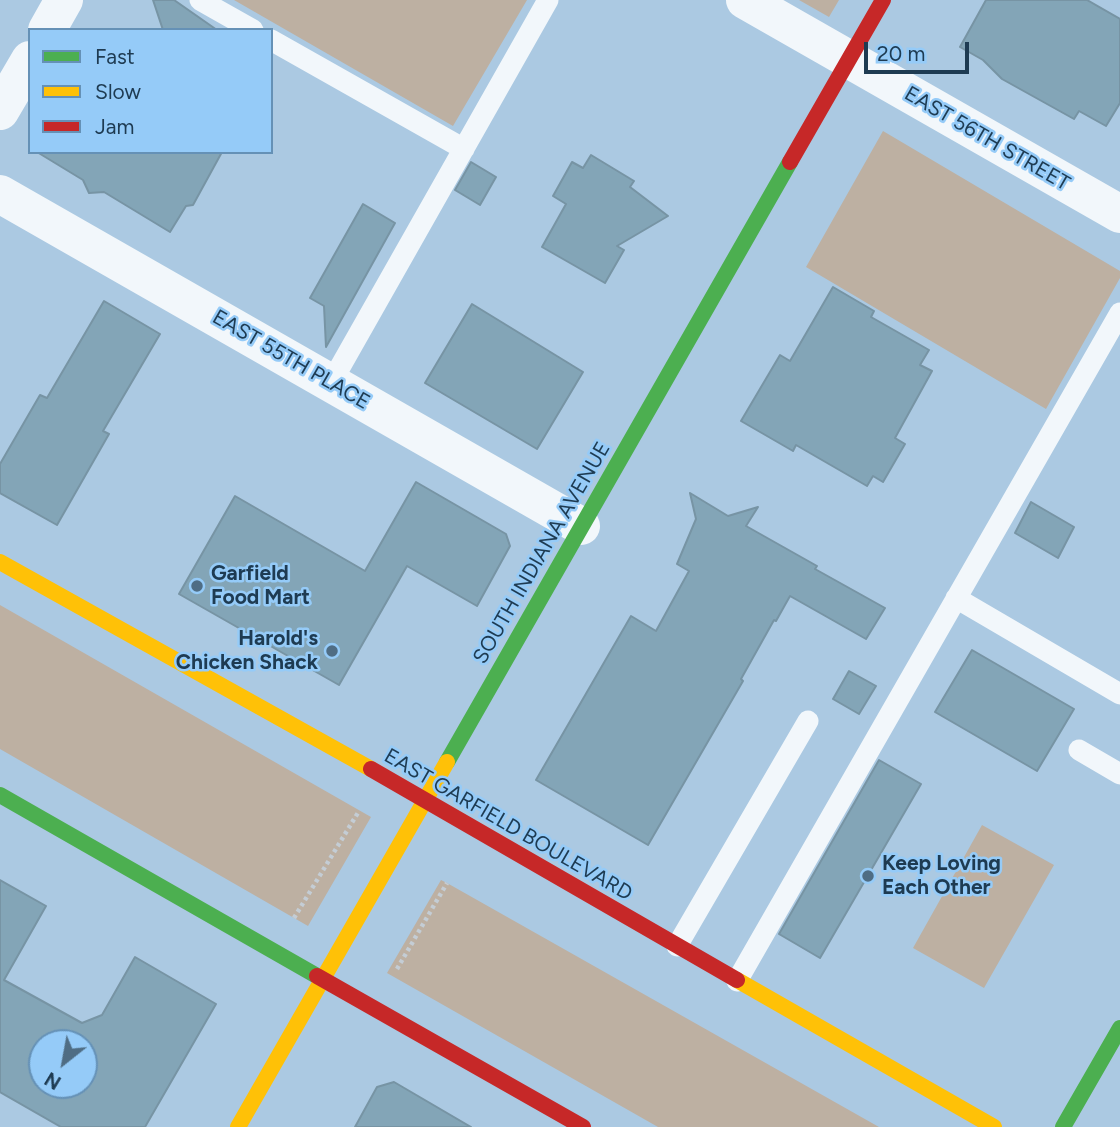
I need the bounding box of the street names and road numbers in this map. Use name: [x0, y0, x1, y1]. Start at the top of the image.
street label: EAST 56TH STREET: [900, 81, 1074, 197]
street label: EAST 55TH PLACE: [208, 305, 374, 415]
street label: SOUTH INDIANA AVENUE: [468, 438, 616, 668]
street label: EAST GARFIELD BOULEVARD: [379, 743, 637, 907]

